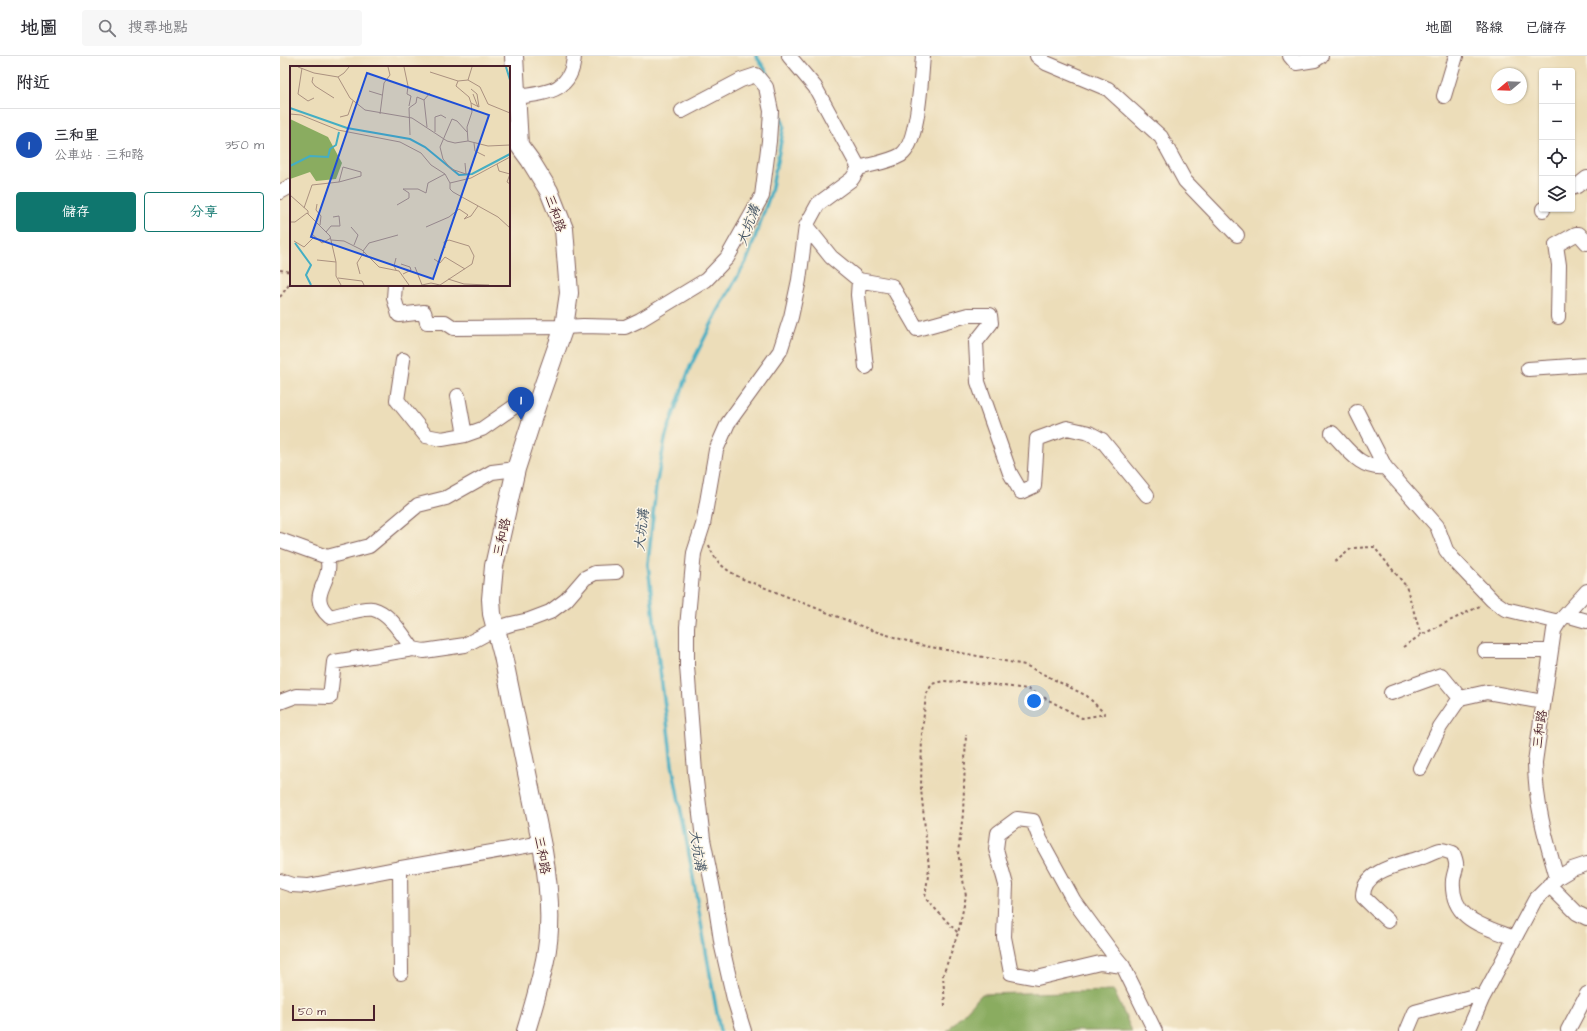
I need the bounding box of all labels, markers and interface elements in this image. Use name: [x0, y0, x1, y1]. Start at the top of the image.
search box: [82, 10, 362, 46]
text: 地圖: [20, 15, 58, 42]
icon: search: [96, 17, 118, 39]
text: 搜尋地點: [128, 17, 188, 38]
text: 地圖: [1425, 18, 1453, 38]
text: 路線: [1475, 18, 1503, 38]
text: 已儲存: [1525, 18, 1567, 38]
inset map: [290, 66, 510, 286]
north arrow: [1491, 68, 1527, 104]
map controls: [1539, 68, 1575, 212]
button: +: [1539, 68, 1575, 104]
text: 附近: [16, 71, 50, 95]
button: −: [1539, 104, 1575, 140]
text: 三和里: [54, 125, 99, 146]
text: 1: [28, 136, 30, 154]
text: 350 m: [225, 136, 264, 154]
button: locate: [1539, 140, 1575, 176]
text: 公車站 · 三和路: [54, 146, 144, 164]
button: layers: [1539, 176, 1575, 212]
button: 儲存: [16, 192, 136, 232]
button: 分享: [144, 192, 264, 232]
street label: 三和路: [540, 192, 570, 235]
water label: 大坑溝: [732, 201, 766, 248]
pin: 1: [508, 387, 534, 420]
water label: 大坑溝: [630, 507, 654, 552]
street label: 三和路: [489, 516, 515, 558]
your location: [1024, 691, 1044, 711]
street label: 三和路: [1528, 709, 1552, 750]
water label: 大坑溝: [684, 828, 711, 874]
street label: 三和路: [530, 834, 554, 876]
scale bar: [292, 1003, 375, 1022]
text: 50 m: [298, 1004, 326, 1019]

